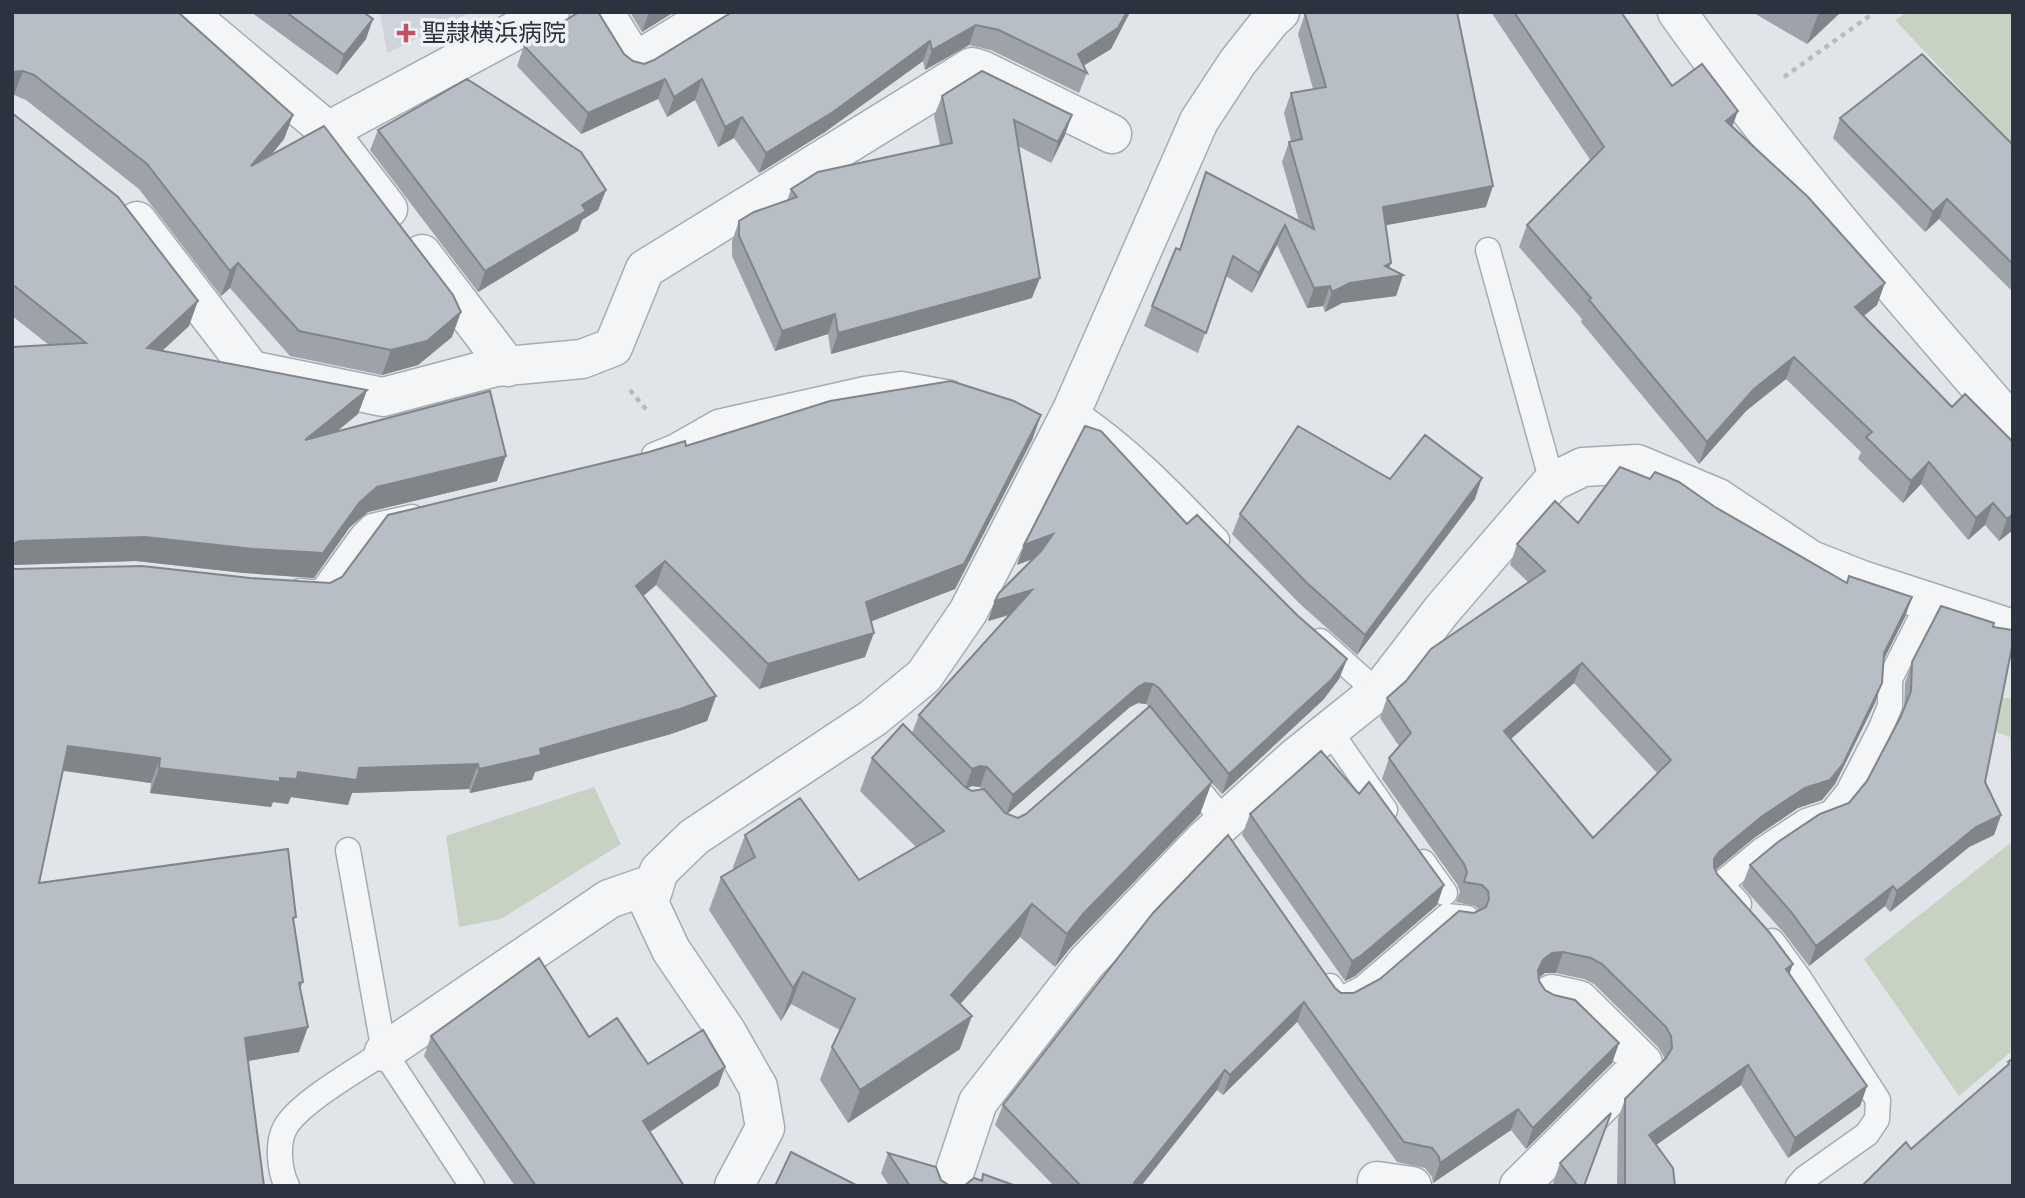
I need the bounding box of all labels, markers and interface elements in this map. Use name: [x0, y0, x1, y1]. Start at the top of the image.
place label: 聖隷横浜病院: [422, 19, 566, 46]
marker: 聖隷横浜病院: [396, 23, 416, 43]

